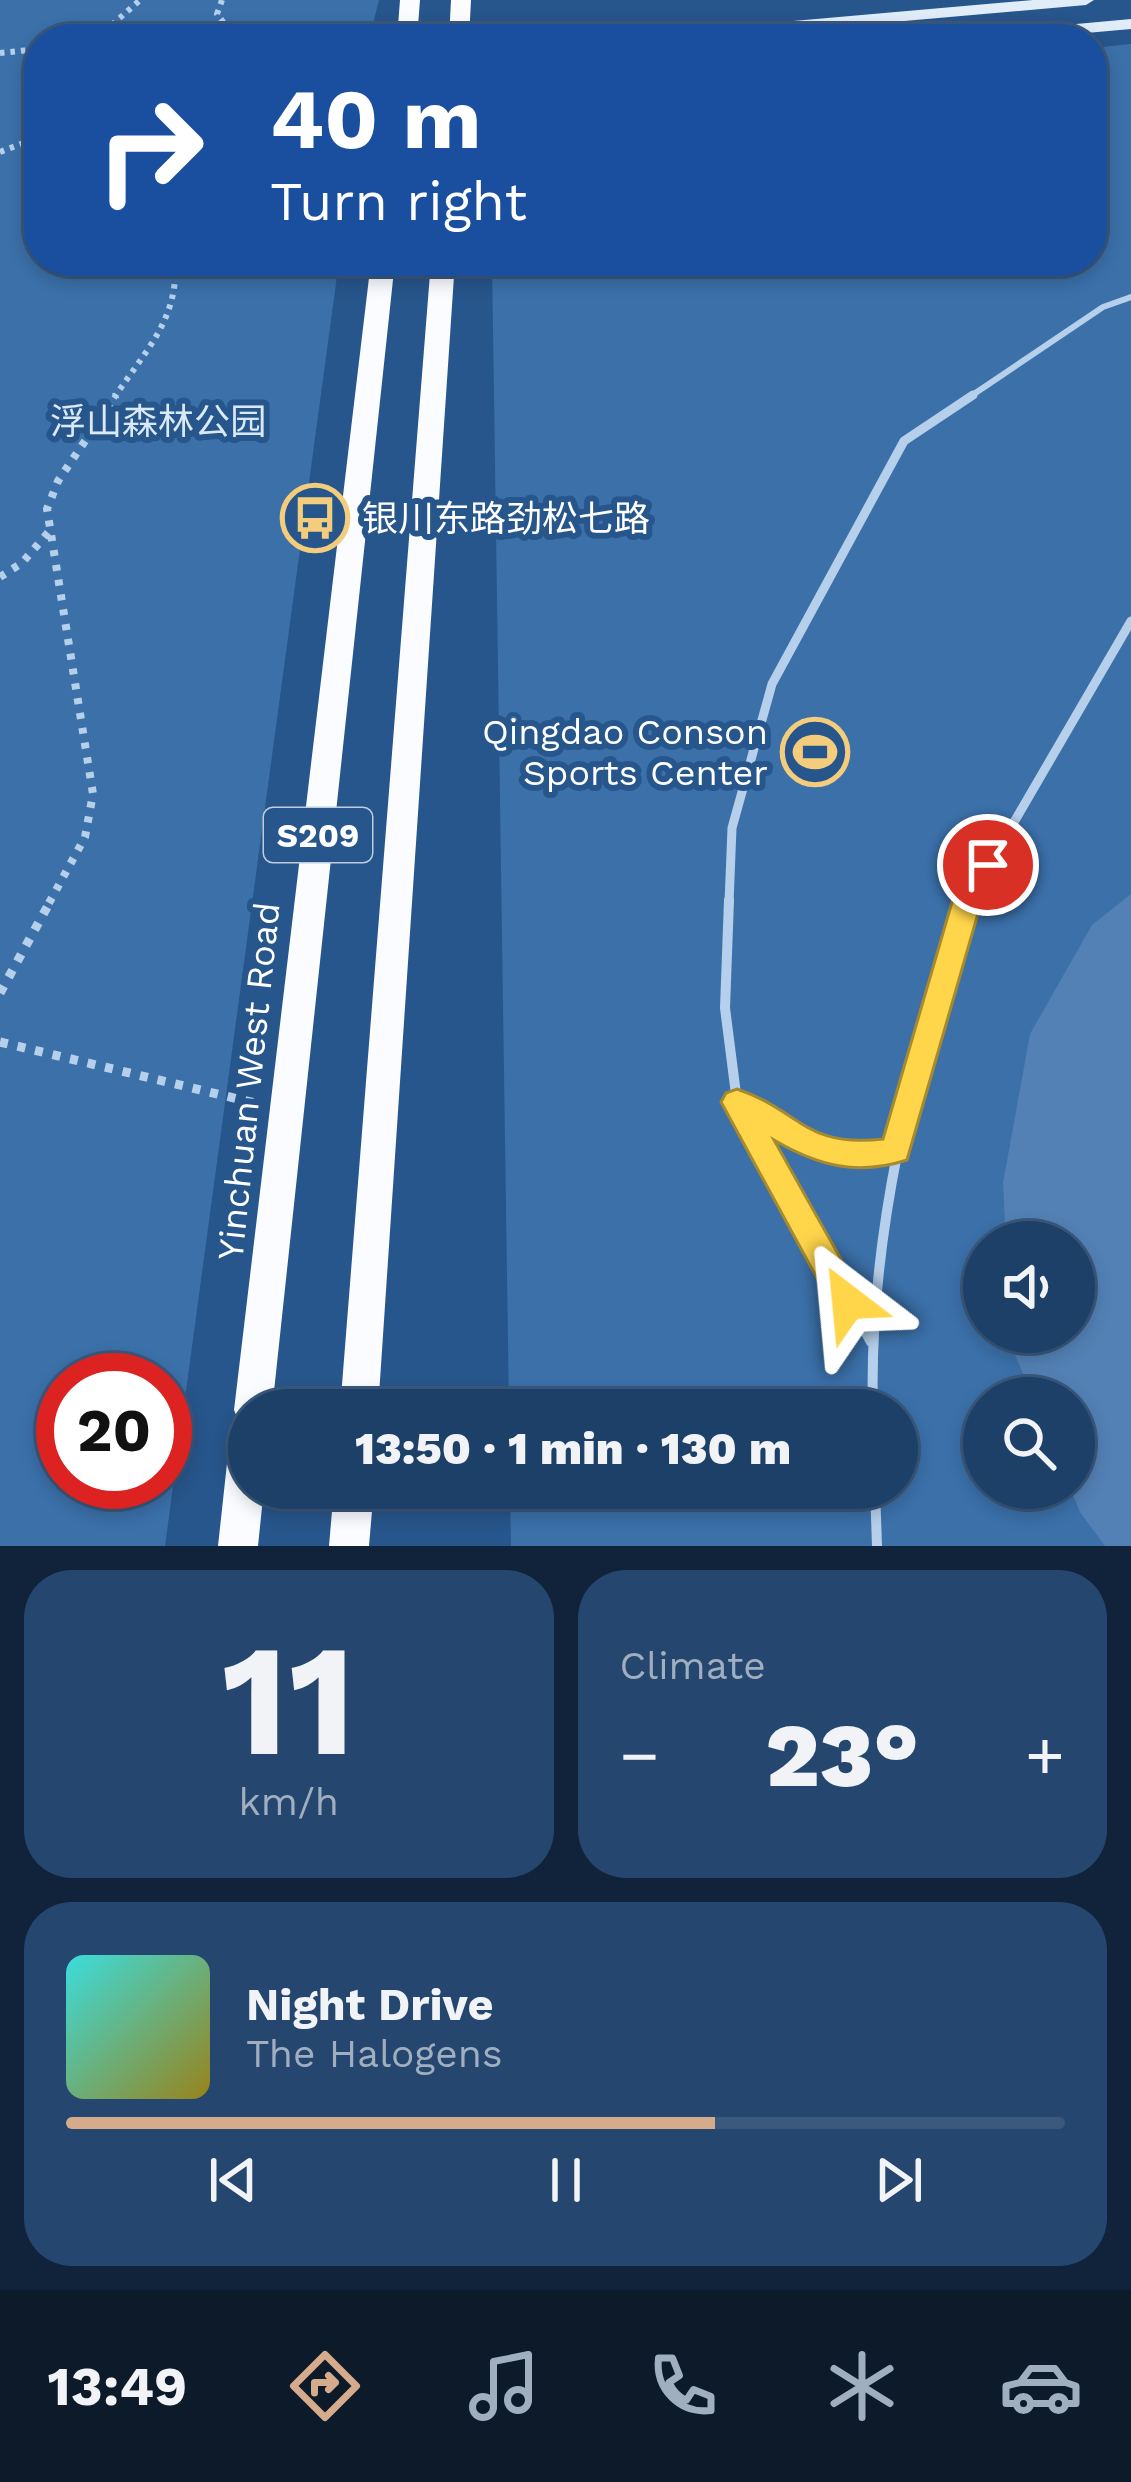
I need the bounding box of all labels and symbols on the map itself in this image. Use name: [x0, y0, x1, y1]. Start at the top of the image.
park label: 浮山森林公园: [50, 401, 266, 443]
bus stop icon: 银川东路劲松七路: [280, 483, 350, 553]
place label: 银川东路劲松七路: [362, 498, 650, 540]
place label: Qingdao Conson Sports Center: [482, 711, 768, 794]
sports icon: Qingdao Conson Sports Center: [780, 717, 850, 787]
road number: S209: [264, 808, 372, 862]
pin: [937, 814, 1039, 916]
street label: Yinchuan West Road: [209, 900, 289, 1262]
position arrow: [785, 1239, 911, 1365]
speed limit sign: 20: [36, 1353, 192, 1509]

